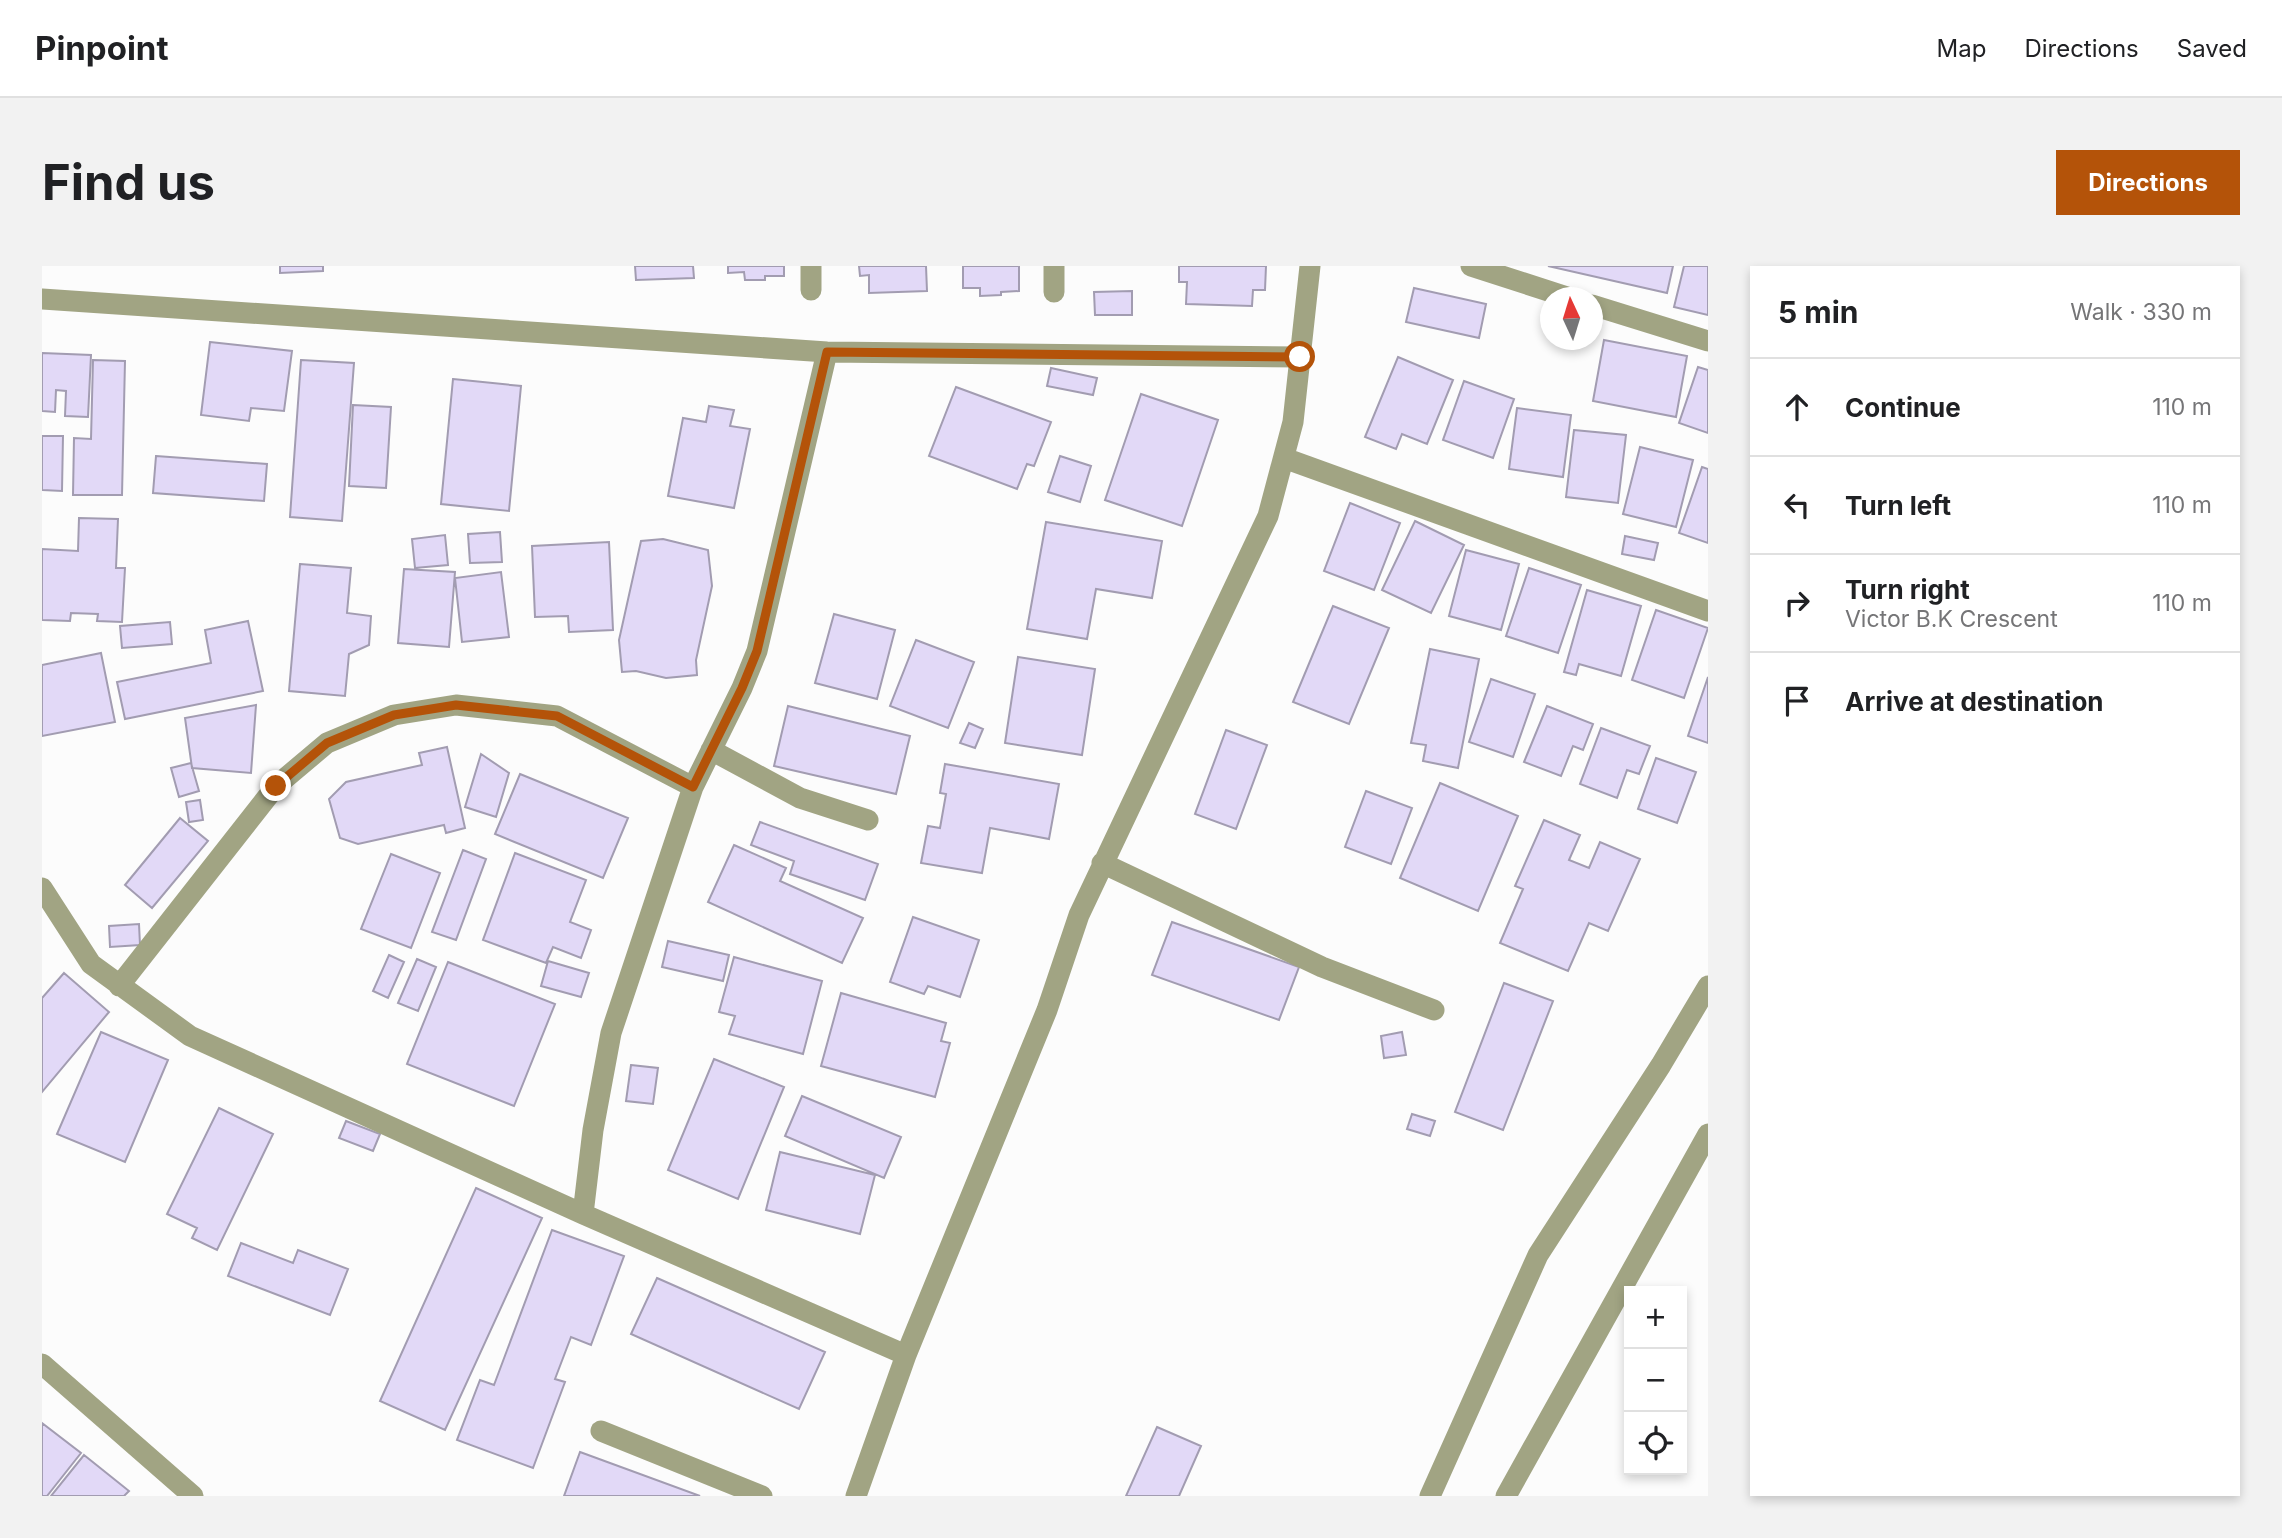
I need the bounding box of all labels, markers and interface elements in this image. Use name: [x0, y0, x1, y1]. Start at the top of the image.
text: Pinpoint: [35, 28, 168, 68]
text: Map: [1937, 34, 1986, 63]
text: Directions: [2024, 34, 2139, 63]
text: Saved: [2177, 34, 2247, 63]
button: Directions: [2056, 150, 2240, 215]
text: Find us: [42, 153, 215, 212]
north arrow: [1540, 287, 1603, 350]
text: 5 min: [1778, 294, 1858, 330]
text: Walk · 330 m: [2070, 298, 2212, 326]
route start: [1284, 341, 1315, 372]
icon: ahead: [1778, 388, 1816, 426]
text: Continue: [1845, 392, 1961, 423]
text: 110 m: [2152, 393, 2212, 421]
icon: left: [1778, 486, 1816, 524]
text: Turn left: [1845, 490, 1951, 521]
text: 110 m: [2152, 491, 2212, 519]
text: Turn right: [1845, 574, 1970, 605]
icon: right: [1778, 584, 1816, 622]
text: 110 m: [2152, 589, 2212, 617]
text: Victor B.K Crescent: [1845, 605, 2058, 633]
icon: arrive: [1778, 682, 1816, 720]
text: Arrive at destination: [1845, 686, 2104, 717]
route end: [260, 770, 291, 801]
map controls: [1624, 1286, 1687, 1475]
button: +: [1624, 1286, 1687, 1349]
button: −: [1624, 1349, 1687, 1412]
button: locate: [1624, 1412, 1687, 1475]

